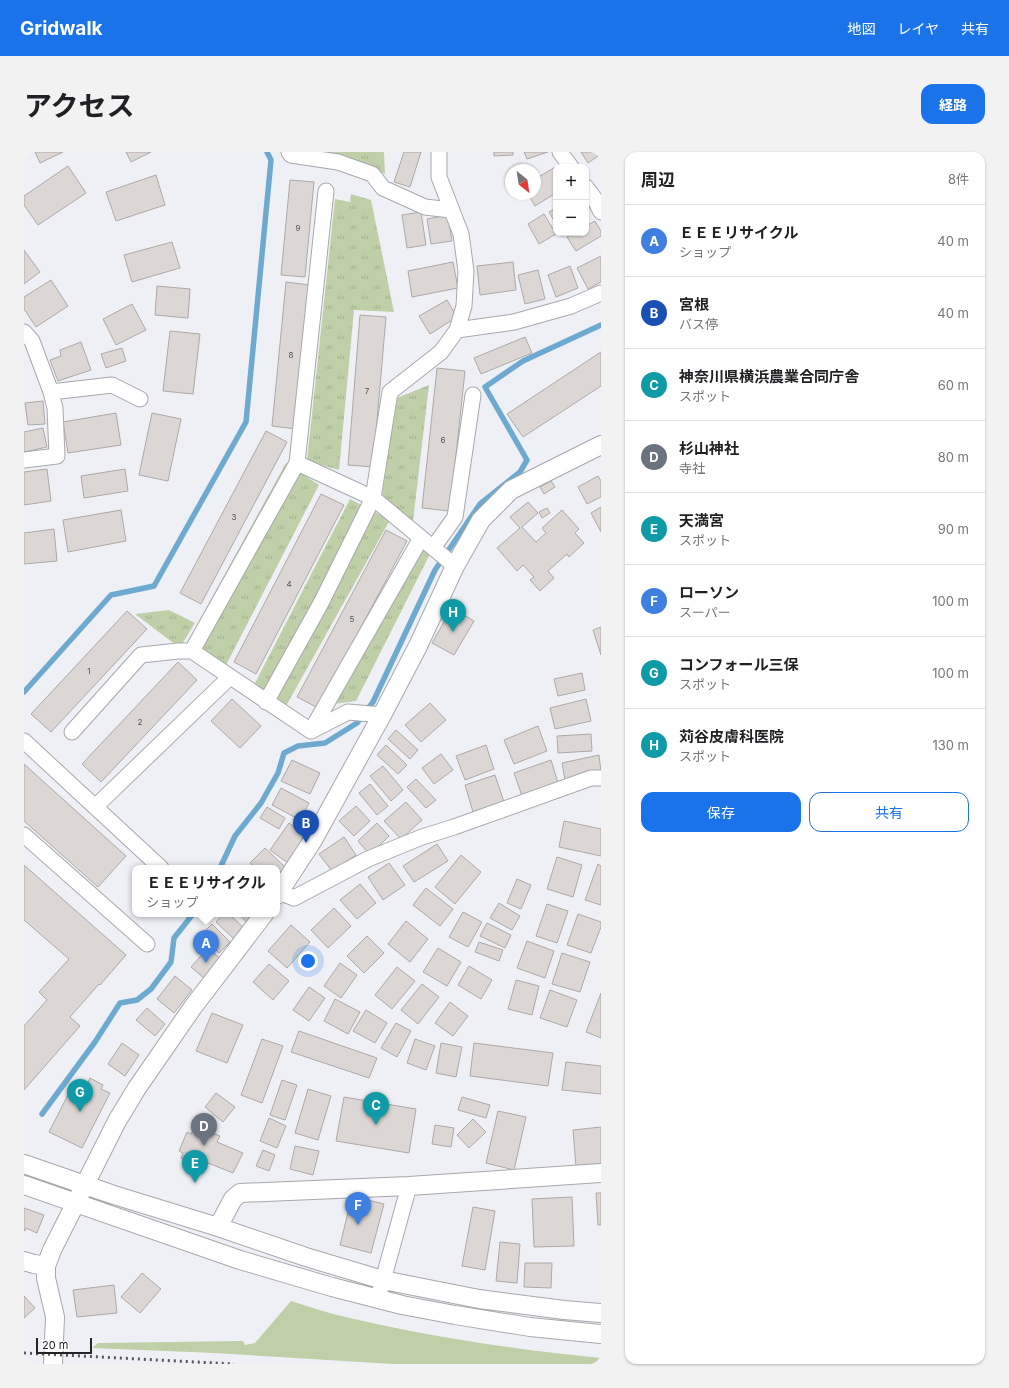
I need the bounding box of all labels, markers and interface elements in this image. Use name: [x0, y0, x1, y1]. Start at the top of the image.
text: Gridwalk: [20, 17, 103, 40]
text: 地図: [847, 20, 875, 37]
text: レイヤ: [897, 20, 939, 37]
text: 共有: [961, 20, 989, 37]
button: 経路: [921, 84, 985, 124]
text: アクセス: [24, 89, 135, 123]
north arrow: [505, 164, 541, 200]
map controls: [553, 164, 589, 236]
button: +: [553, 164, 589, 200]
text: 周辺: [641, 170, 675, 190]
text: 8件: [948, 171, 969, 187]
button: −: [553, 200, 589, 236]
house number: 9: [296, 223, 301, 233]
text: ＥＥＥリサイクル: [679, 223, 798, 242]
text: A: [649, 233, 659, 249]
text: 40 m: [937, 233, 969, 249]
text: ショップ: [679, 244, 731, 260]
text: 宮根: [679, 295, 709, 314]
text: B: [650, 305, 658, 321]
text: 40 m: [937, 305, 969, 321]
text: バス停: [679, 316, 718, 332]
house number: 8: [289, 350, 294, 360]
text: 神奈川県横浜農業合同庁舎: [679, 367, 859, 386]
text: C: [649, 377, 659, 393]
text: 60 m: [938, 377, 969, 393]
house number: 7: [365, 386, 370, 396]
text: スポット: [679, 388, 731, 404]
house number: 6: [441, 435, 446, 445]
text: 杉山神社: [679, 439, 739, 458]
text: D: [649, 449, 659, 465]
text: 80 m: [938, 449, 969, 465]
text: 寺社: [679, 460, 705, 476]
text: 天満宮: [679, 511, 724, 530]
house number: 3: [232, 512, 237, 522]
text: E: [650, 521, 658, 537]
text: 90 m: [938, 521, 969, 537]
text: スポット: [679, 532, 731, 548]
house number: 4: [286, 579, 292, 589]
text: ローソン: [679, 583, 739, 602]
text: F: [650, 593, 658, 609]
text: 100 m: [932, 593, 969, 609]
pin: H: [440, 599, 466, 632]
text: スーパー: [679, 604, 731, 620]
house number: 5: [350, 614, 355, 624]
text: コンフォール三保: [679, 655, 799, 674]
text: G: [649, 665, 659, 681]
text: 100 m: [932, 665, 969, 681]
house number: 1: [87, 666, 91, 676]
text: スポット: [679, 676, 731, 692]
house number: 2: [138, 717, 143, 727]
text: 苅谷皮膚科医院: [679, 727, 784, 746]
text: H: [649, 737, 659, 753]
text: 130 m: [932, 737, 969, 753]
text: スポット: [679, 748, 731, 764]
button: 保存: [641, 792, 801, 832]
button: 共有: [809, 792, 969, 832]
pin: B: [293, 810, 319, 843]
popup: [132, 865, 280, 917]
text: ＥＥＥリサイクル: [146, 873, 266, 892]
text: ショップ: [146, 894, 198, 910]
pin: A: [193, 930, 219, 963]
your location: [298, 951, 318, 971]
pin: G: [67, 1079, 93, 1112]
pin: C: [363, 1092, 389, 1125]
pin: D: [191, 1113, 217, 1146]
pin: E: [182, 1150, 208, 1183]
pin: F: [345, 1192, 371, 1225]
scale bar: [36, 1336, 92, 1355]
text: 20 m: [42, 1338, 68, 1352]

